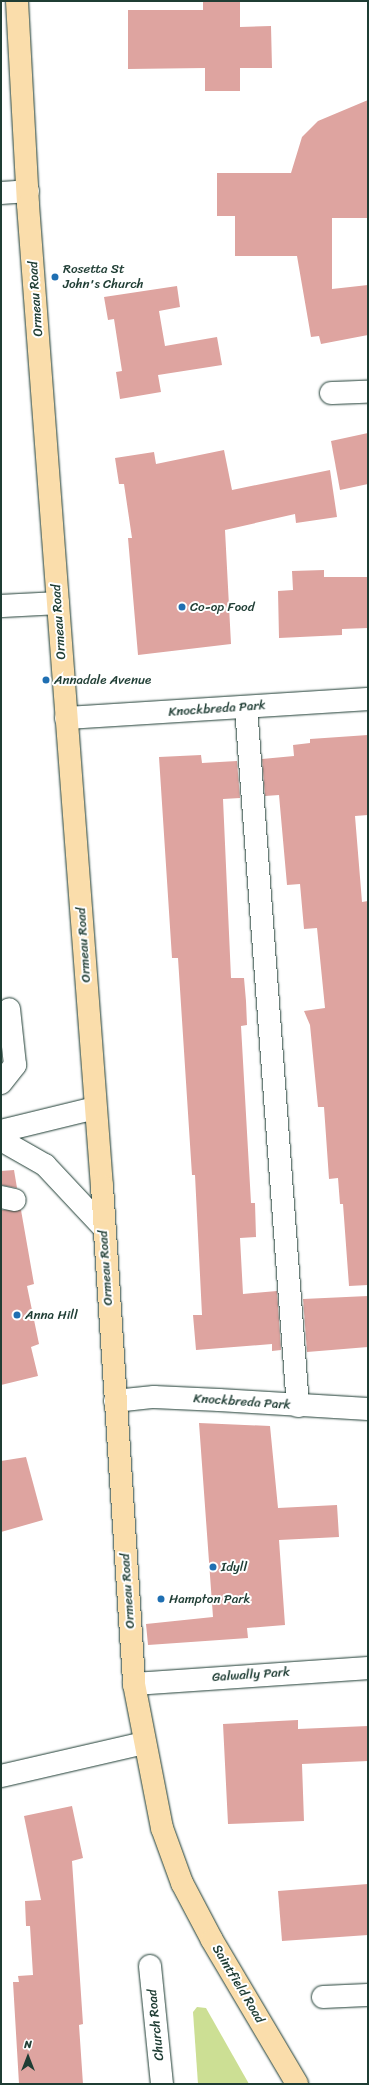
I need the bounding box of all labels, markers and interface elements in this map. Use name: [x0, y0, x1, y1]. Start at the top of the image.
street label: Ormeau Road: [26, 261, 46, 337]
place label: Rosetta St John's Church: [63, 262, 144, 293]
marker: Rosetta St John's Church: [50, 272, 60, 282]
street label: Ormeau Road: [49, 584, 69, 660]
place label: Co-op Food: [190, 599, 255, 615]
marker: Co-op Food: [177, 602, 187, 612]
place label: Annadale Avenue: [54, 672, 151, 688]
marker: Annadale Avenue: [41, 675, 51, 685]
street label: Knockbreda Park: [168, 698, 266, 720]
street label: Ormeau Road: [74, 907, 94, 983]
street label: Ormeau Road: [96, 1230, 116, 1306]
place label: Anna Hill: [25, 1307, 78, 1323]
marker: Anna Hill: [12, 1310, 22, 1320]
street label: Knockbreda Park: [193, 1391, 291, 1413]
street label: Ormeau Road: [118, 1553, 138, 1629]
place label: Idyll: [221, 1559, 247, 1575]
marker: Idyll: [208, 1562, 218, 1572]
place label: Hampton Park: [169, 1591, 250, 1607]
marker: Hampton Park: [156, 1594, 166, 1604]
street label: Galwally Park: [212, 1664, 290, 1686]
street label: Saintfield Road: [208, 1942, 268, 2026]
street label: Church Road: [144, 1988, 168, 2062]
text: N: [24, 2035, 32, 2054]
north arrow: [8, 2037, 48, 2077]

